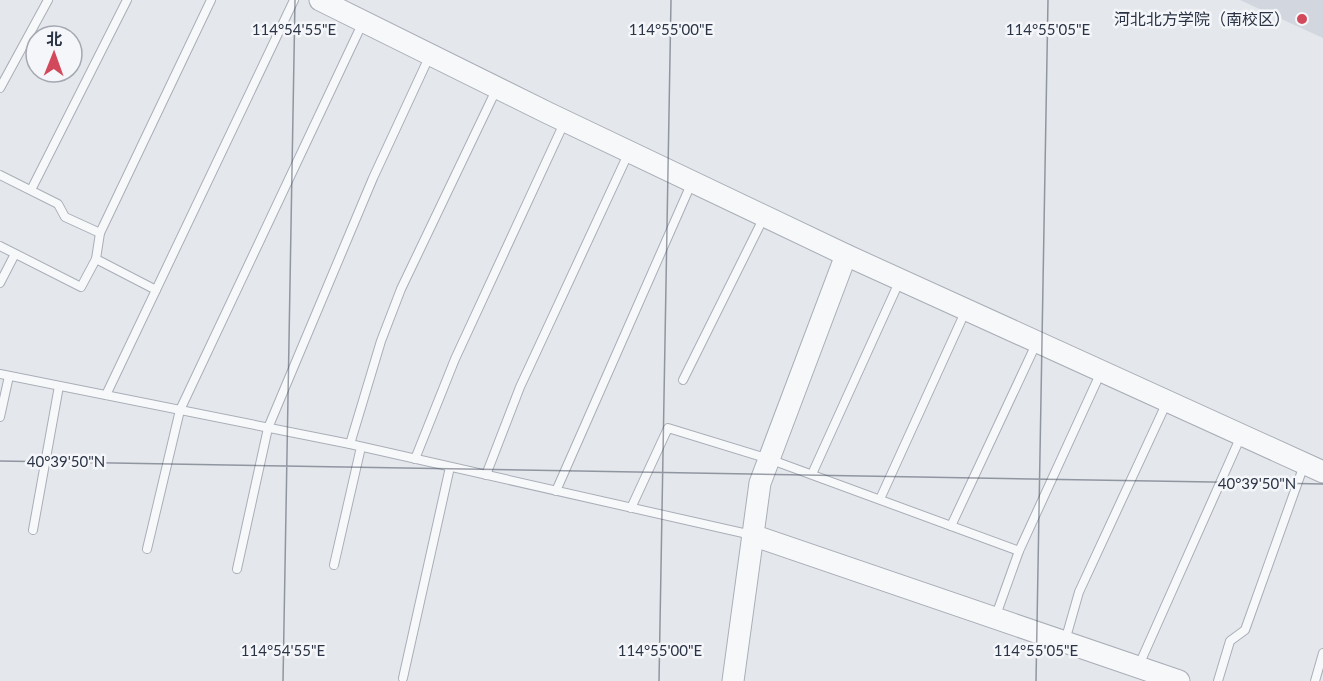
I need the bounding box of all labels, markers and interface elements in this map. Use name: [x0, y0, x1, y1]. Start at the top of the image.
place label: 河北北方学院（南校区）: [1114, 9, 1290, 28]
marker: 河北北方学院（南校区）: [1295, 12, 1309, 26]
text: 114°54'55"E: [252, 20, 336, 38]
text: 114°55'00"E: [629, 20, 713, 38]
text: 114°55'05"E: [1006, 20, 1090, 38]
north arrow: [24, 24, 84, 84]
text: 北: [46, 29, 62, 48]
text: 40°39'50"N: [27, 452, 105, 470]
text: 40°39'50"N: [1218, 474, 1296, 492]
text: 114°54'55"E: [241, 641, 325, 659]
text: 114°55'00"E: [618, 641, 702, 659]
text: 114°55'05"E: [994, 641, 1078, 659]

